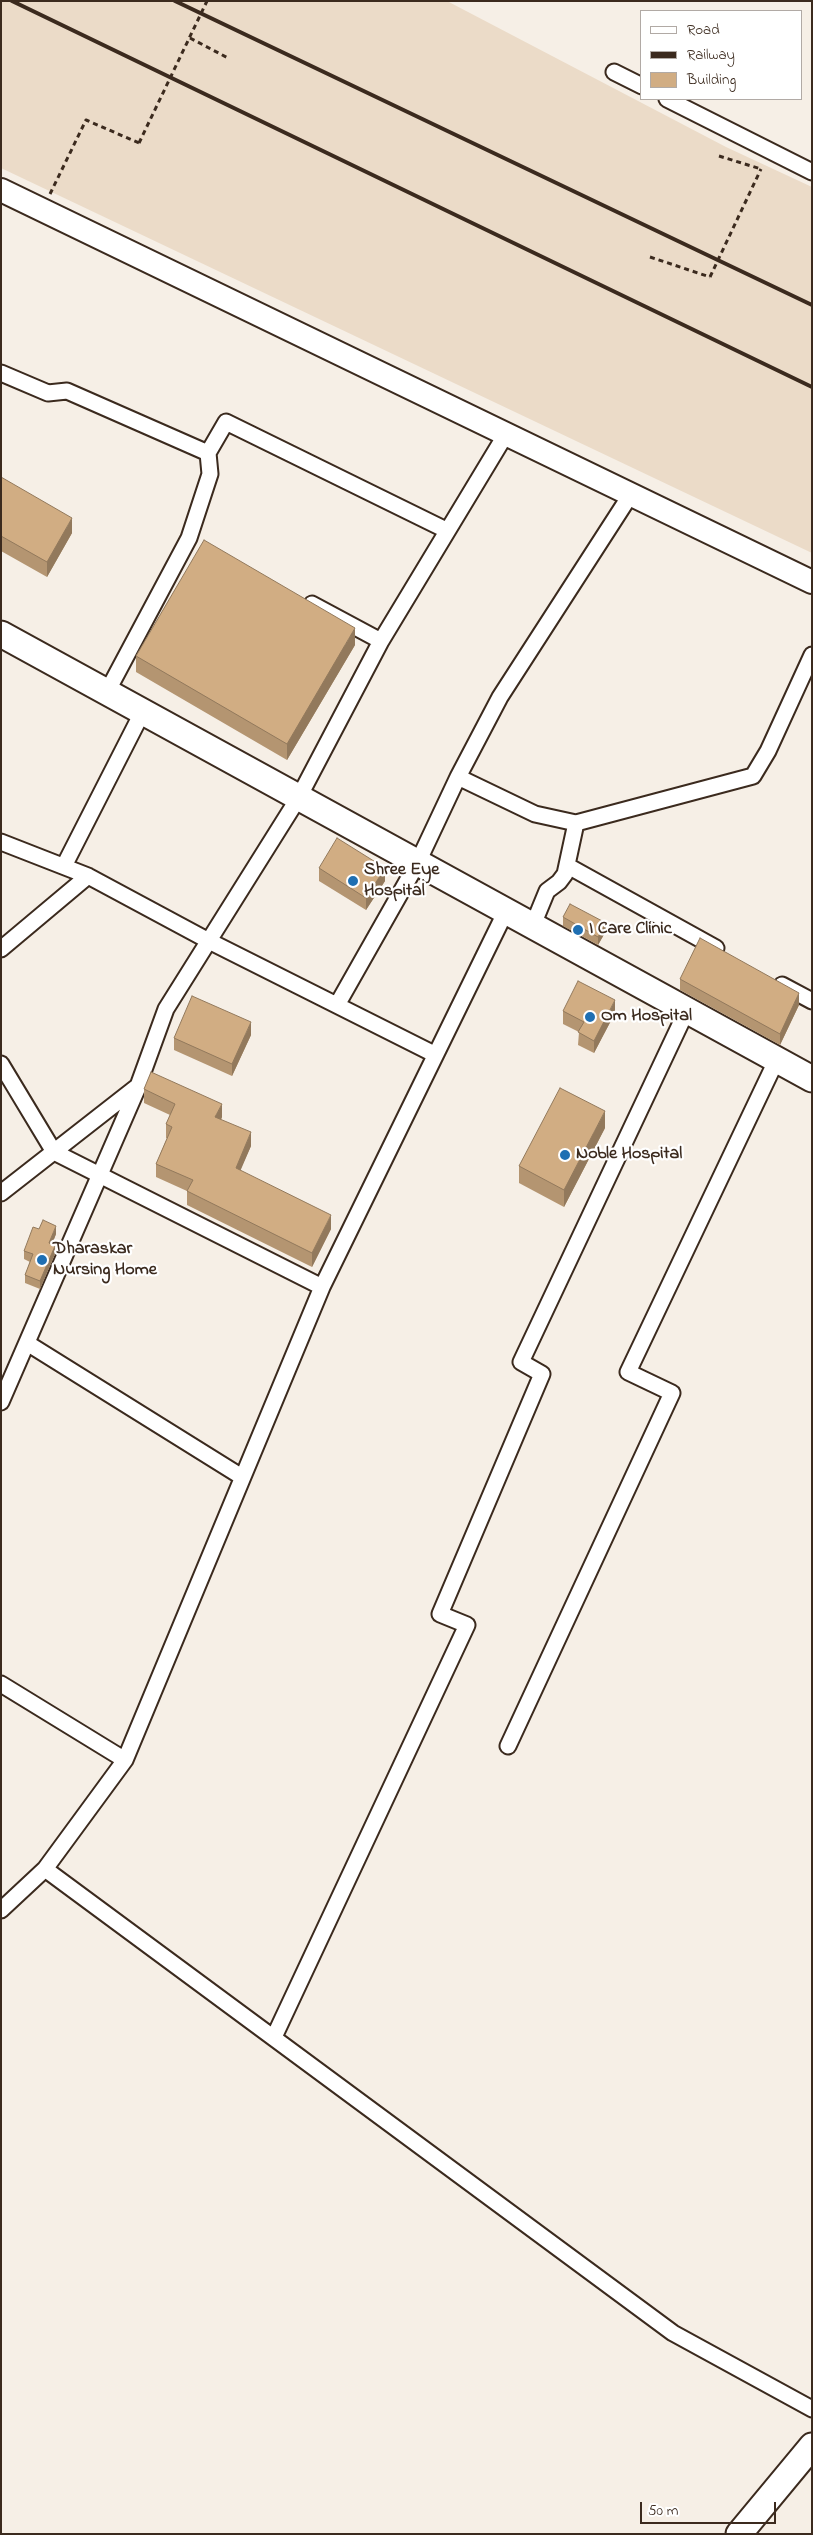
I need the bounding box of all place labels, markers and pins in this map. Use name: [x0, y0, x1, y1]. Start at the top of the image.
place label: Shree Eye Hospital: [364, 860, 439, 902]
marker: Shree Eye Hospital: [346, 874, 360, 888]
place label: I Care Clinic: [589, 919, 672, 941]
marker: I Care Clinic: [571, 923, 585, 937]
place label: Om Hospital: [601, 1006, 692, 1028]
marker: Om Hospital: [583, 1010, 597, 1024]
place label: Noble Hospital: [576, 1144, 682, 1166]
marker: Noble Hospital: [558, 1148, 572, 1162]
place label: Dharaskar Nursing Home: [53, 1239, 157, 1282]
marker: Dharaskar Nursing Home: [35, 1253, 49, 1267]

